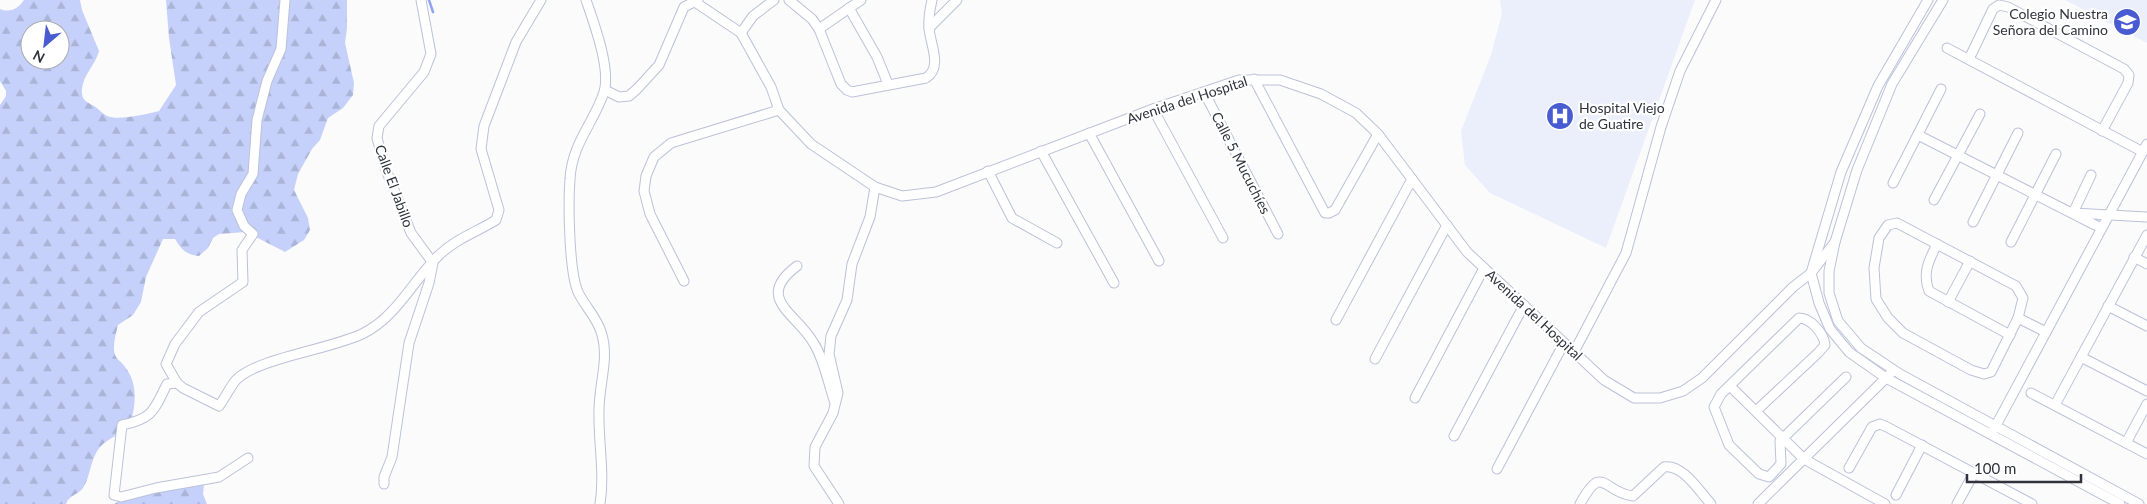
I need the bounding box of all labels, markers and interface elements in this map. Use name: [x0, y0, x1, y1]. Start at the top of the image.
place label: Colegio Nuestra Señora del Camino: [1993, 5, 2108, 38]
school or university icon: Colegio Nuestra Señora del Camino: [2112, 7, 2142, 37]
north arrow: [20, 20, 70, 70]
text: N: [30, 47, 47, 67]
street label: Avenida del Hospital: [1124, 72, 1249, 127]
place label: Hospital Viejo de Guatire: [1579, 99, 1665, 132]
hospital icon: Hospital Viejo de Guatire: [1545, 101, 1575, 131]
street label: Calle 5 Mucuchíes: [1208, 109, 1274, 217]
street label: Calle El Jabillo: [372, 142, 417, 230]
street label: Avenida del Hospital: [1482, 265, 1586, 364]
scale bar: [1967, 452, 2081, 484]
text: 100 m: [1974, 459, 2016, 477]

